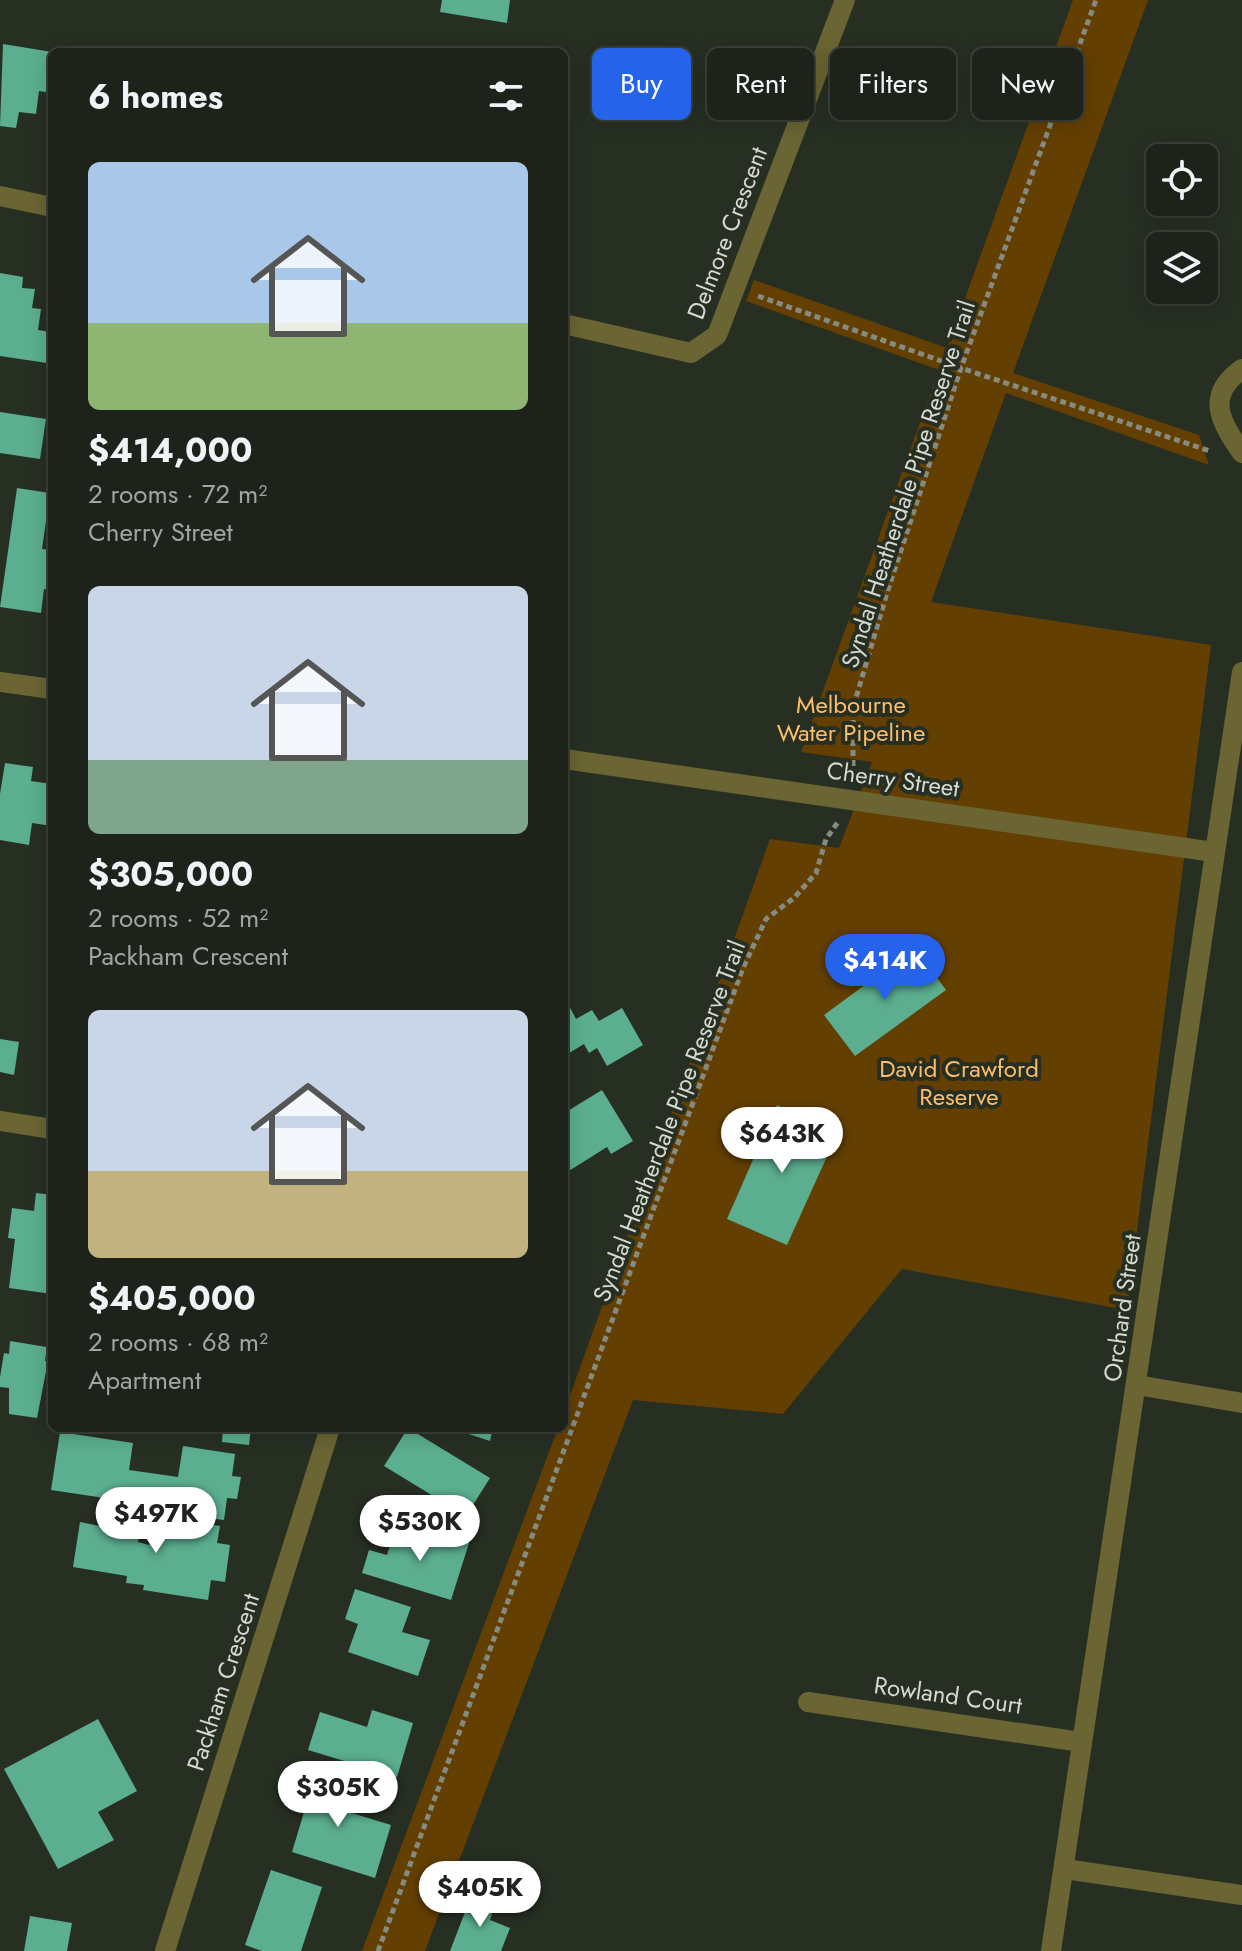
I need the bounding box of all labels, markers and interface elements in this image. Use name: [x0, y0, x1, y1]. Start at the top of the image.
chip: Buy: [592, 48, 691, 120]
chip: Rent: [707, 48, 814, 120]
chip: Filters: [830, 48, 956, 120]
chip: New: [972, 48, 1083, 120]
text: 6 homes: [88, 72, 223, 121]
icon: filters: [484, 74, 528, 118]
street label: Delmore Crescent: [678, 142, 776, 324]
map controls: [1146, 144, 1218, 304]
button: locate: [1146, 144, 1218, 216]
icon: home: [236, 214, 380, 358]
button: layers: [1146, 232, 1218, 304]
street label: Syndal Heatherdale Pipe Reserve Trail: [832, 296, 984, 672]
text: $414,000: [88, 426, 252, 475]
text: 2 rooms · 72 m²: [88, 475, 267, 513]
text: Cherry Street: [88, 513, 233, 551]
icon: home: [236, 638, 380, 782]
park label: Melbourne Water Pipeline: [777, 687, 925, 750]
street label: Cherry Street: [824, 752, 962, 806]
text: $305,000: [88, 850, 253, 899]
text: 2 rooms · 52 m²: [88, 899, 268, 937]
pin: $414K: [829, 934, 941, 1002]
street label: Syndal Heatherdale Pipe Reserve Trail: [584, 935, 754, 1307]
text: Packham Crescent: [88, 937, 288, 975]
text: $414K: [843, 941, 927, 979]
park label: David Crawford Reserve: [879, 1051, 1039, 1114]
icon: home: [236, 1062, 380, 1206]
pin: $643K: [726, 1107, 838, 1175]
text: $643K: [739, 1114, 825, 1152]
street label: Orchard Street: [1094, 1232, 1150, 1384]
text: $405,000: [88, 1274, 256, 1323]
text: 2 rooms · 68 m²: [88, 1323, 268, 1361]
text: Apartment: [88, 1361, 201, 1399]
pin: $497K: [100, 1487, 212, 1555]
text: $497K: [114, 1494, 198, 1532]
pin: $530K: [364, 1495, 476, 1563]
text: $530K: [378, 1502, 462, 1540]
street label: Packham Crescent: [178, 1589, 268, 1775]
street label: Rowland Court: [872, 1667, 1025, 1723]
pin: $305K: [282, 1761, 394, 1829]
text: $305K: [296, 1768, 380, 1806]
pin: $405K: [424, 1861, 536, 1929]
text: $405K: [437, 1868, 523, 1906]

